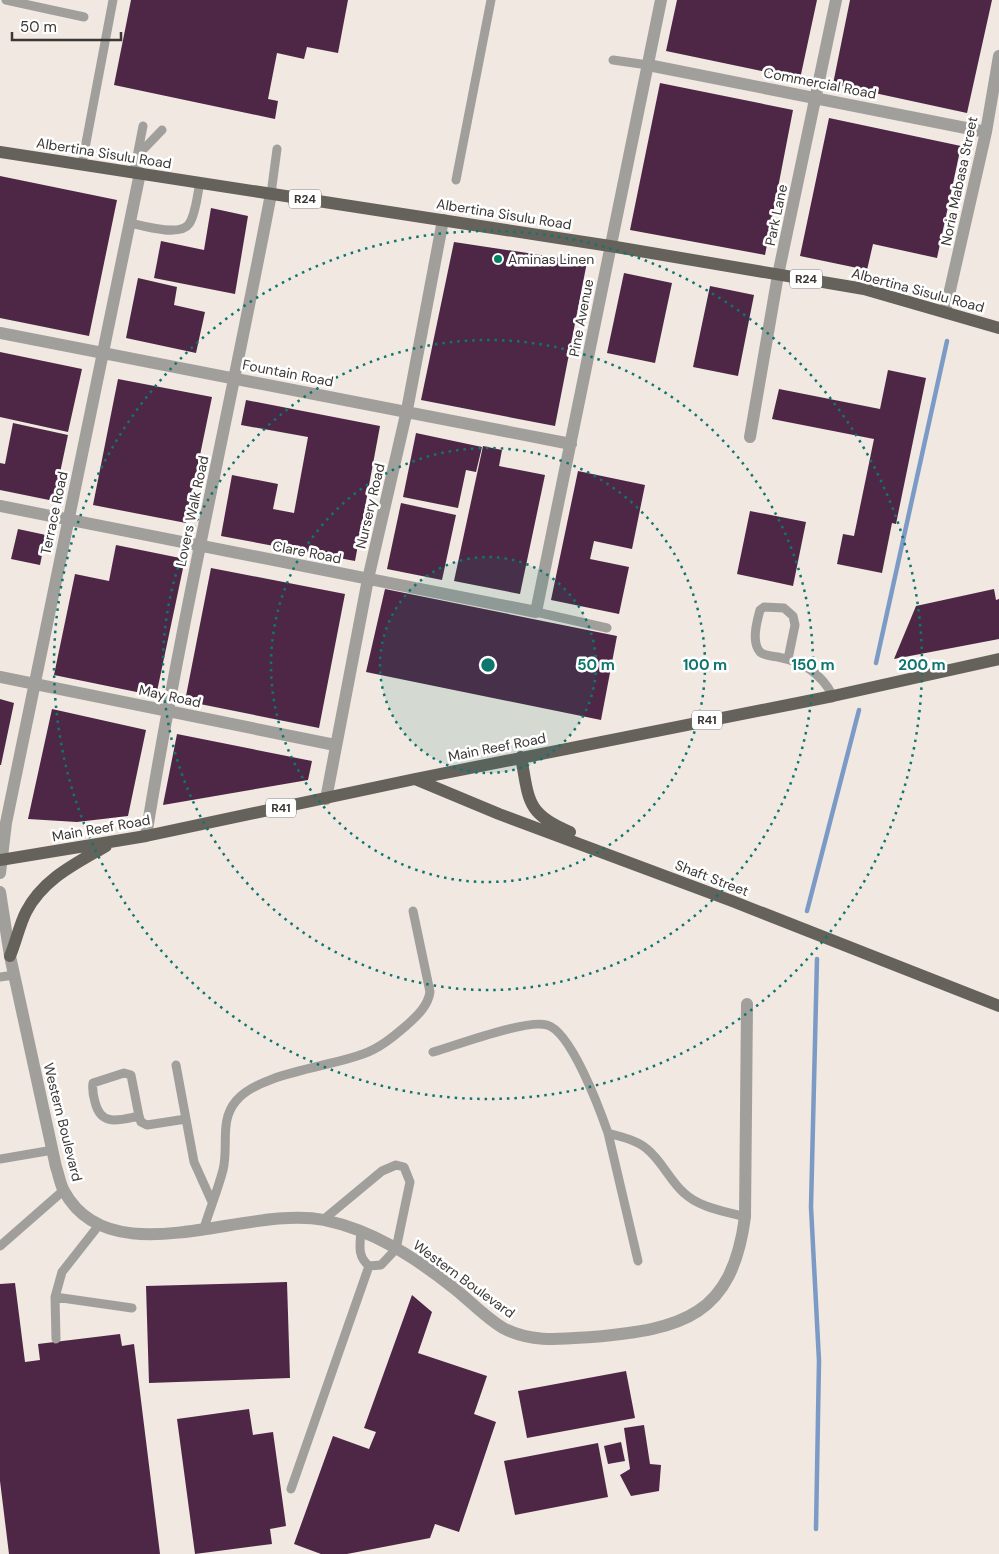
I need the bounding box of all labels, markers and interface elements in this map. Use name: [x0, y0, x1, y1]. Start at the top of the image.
scale bar: [12, 10, 121, 42]
text: 50 m: [20, 17, 57, 37]
street label: Commercial Road: [762, 63, 878, 103]
street label: Noria Mabasa Street: [937, 115, 981, 247]
street label: Albertina Sisulu Road: [35, 133, 173, 173]
street label: Park Lane: [761, 183, 791, 247]
road number: R24: [289, 190, 321, 208]
street label: Albertina Sisulu Road: [435, 194, 573, 234]
place label: Aminas Linen: [508, 250, 594, 268]
marker: Aminas Linen: [492, 253, 504, 265]
street label: Albertina Sisulu Road: [850, 264, 986, 316]
road number: R24: [790, 270, 822, 288]
street label: Pine Avenue: [565, 278, 597, 358]
street label: Fountain Road: [241, 355, 335, 391]
street label: Lovers Walk Road: [171, 454, 213, 568]
street label: Nursery Road: [351, 462, 389, 550]
street label: Terrace Road: [36, 470, 72, 556]
street label: Clare Road: [271, 536, 343, 568]
text: 50 m: [577, 655, 615, 675]
text: 100 m: [683, 655, 727, 675]
text: 150 m: [792, 655, 835, 675]
text: 200 m: [898, 655, 946, 675]
centre of rings: [479, 656, 497, 674]
street label: May Road: [137, 681, 203, 711]
road number: R41: [692, 710, 722, 730]
street label: Main Reef Road: [447, 729, 547, 765]
road number: R41: [266, 798, 296, 818]
street label: Main Reef Road: [50, 811, 152, 845]
street label: Shaft Street: [673, 856, 751, 900]
street label: Western Boulevard: [40, 1061, 86, 1183]
street label: Western Boulevard: [410, 1236, 518, 1322]

